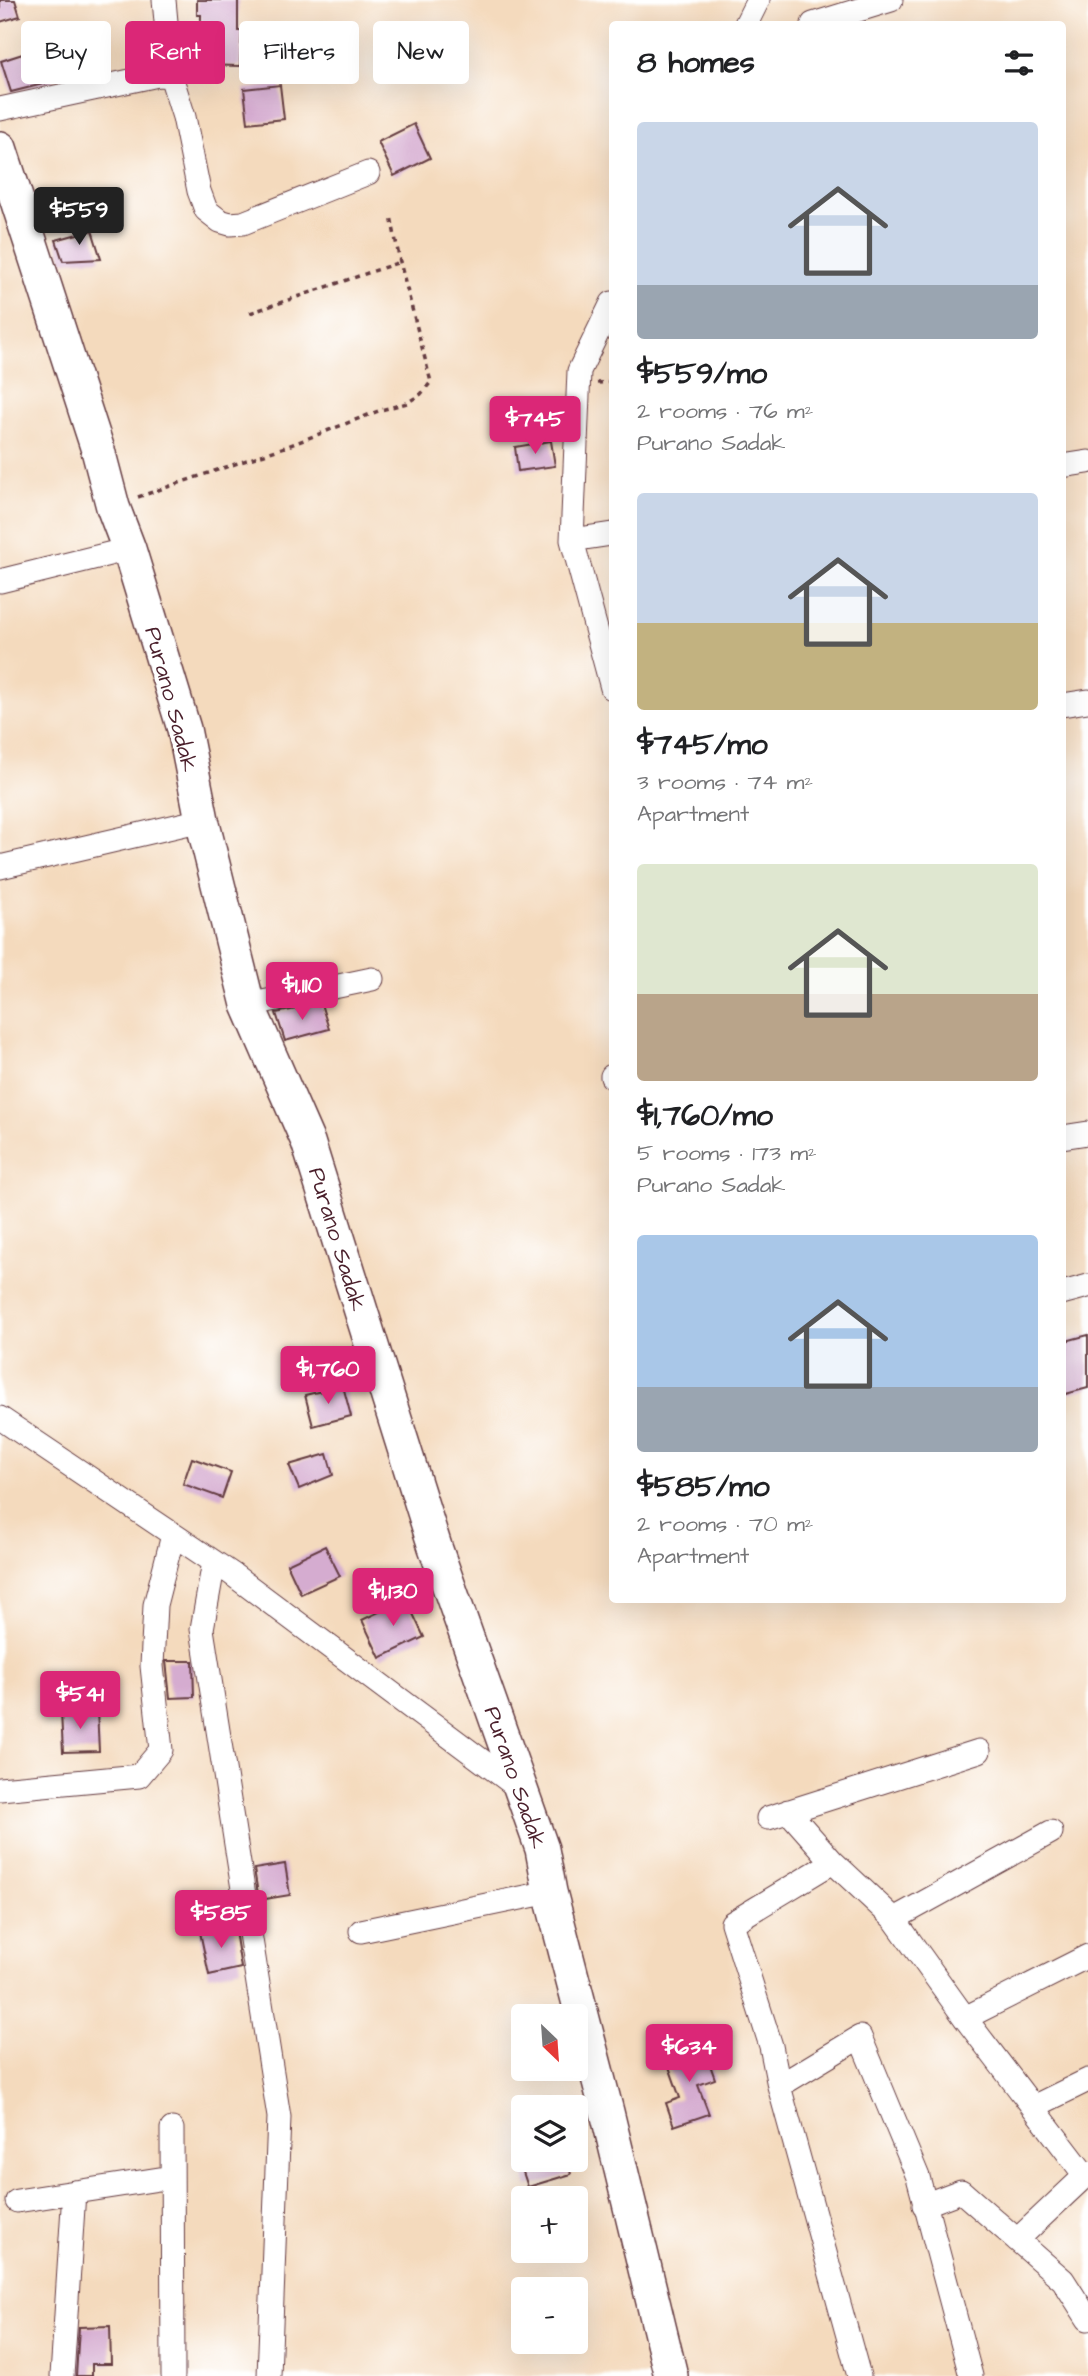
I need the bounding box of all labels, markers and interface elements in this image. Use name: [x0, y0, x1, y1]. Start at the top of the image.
chip: Buy: [21, 21, 111, 84]
chip: Rent: [125, 21, 225, 84]
chip: Filters: [239, 21, 359, 84]
chip: New: [373, 21, 469, 84]
text: 8 homes: [637, 42, 755, 84]
icon: filters: [1000, 44, 1038, 82]
icon: home: [775, 168, 901, 294]
pin: $559: [38, 188, 120, 247]
text: $559: [50, 194, 108, 226]
text: $559/mo: [637, 353, 767, 395]
text: 2 rooms · 76 m²: [637, 395, 813, 427]
pin: $745: [494, 396, 576, 456]
text: $745: [506, 403, 564, 435]
text: Purano Sadak: [637, 427, 786, 459]
icon: home: [775, 539, 901, 665]
street label: Purano Sadak: [136, 623, 206, 775]
text: $745/mo: [637, 724, 768, 766]
text: 3 rooms · 74 m²: [637, 766, 813, 798]
text: Apartment: [637, 798, 749, 830]
icon: home: [775, 910, 901, 1036]
pin: $1,110: [245, 962, 359, 1022]
text: $1,110: [282, 969, 322, 1001]
text: $1,760/mo: [637, 1095, 773, 1137]
text: 5 rooms · 173 m²: [637, 1137, 817, 1169]
street label: Purano Sadak: [300, 1164, 374, 1315]
text: Purano Sadak: [637, 1169, 786, 1201]
icon: home: [775, 1281, 901, 1407]
pin: $1,760: [271, 1346, 385, 1406]
text: $1,760: [297, 1353, 359, 1385]
text: $585/mo: [637, 1466, 770, 1508]
text: 2 rooms · 70 m²: [637, 1508, 813, 1540]
text: Apartment: [637, 1540, 749, 1572]
pin: $1,130: [336, 1568, 450, 1628]
text: $1,130: [369, 1575, 418, 1607]
pin: $541: [39, 1672, 121, 1731]
text: $541: [56, 1678, 104, 1710]
street label: Purano Sadak: [476, 1702, 554, 1853]
pin: $585: [180, 1890, 262, 1950]
text: $585: [191, 1897, 251, 1929]
north arrow: [511, 2004, 588, 2081]
map controls: [511, 2004, 588, 2354]
pin: $634: [648, 2024, 730, 2084]
text: $634: [662, 2031, 716, 2063]
button: layers: [511, 2095, 588, 2172]
button: +: [511, 2186, 588, 2263]
button: −: [511, 2277, 588, 2354]

